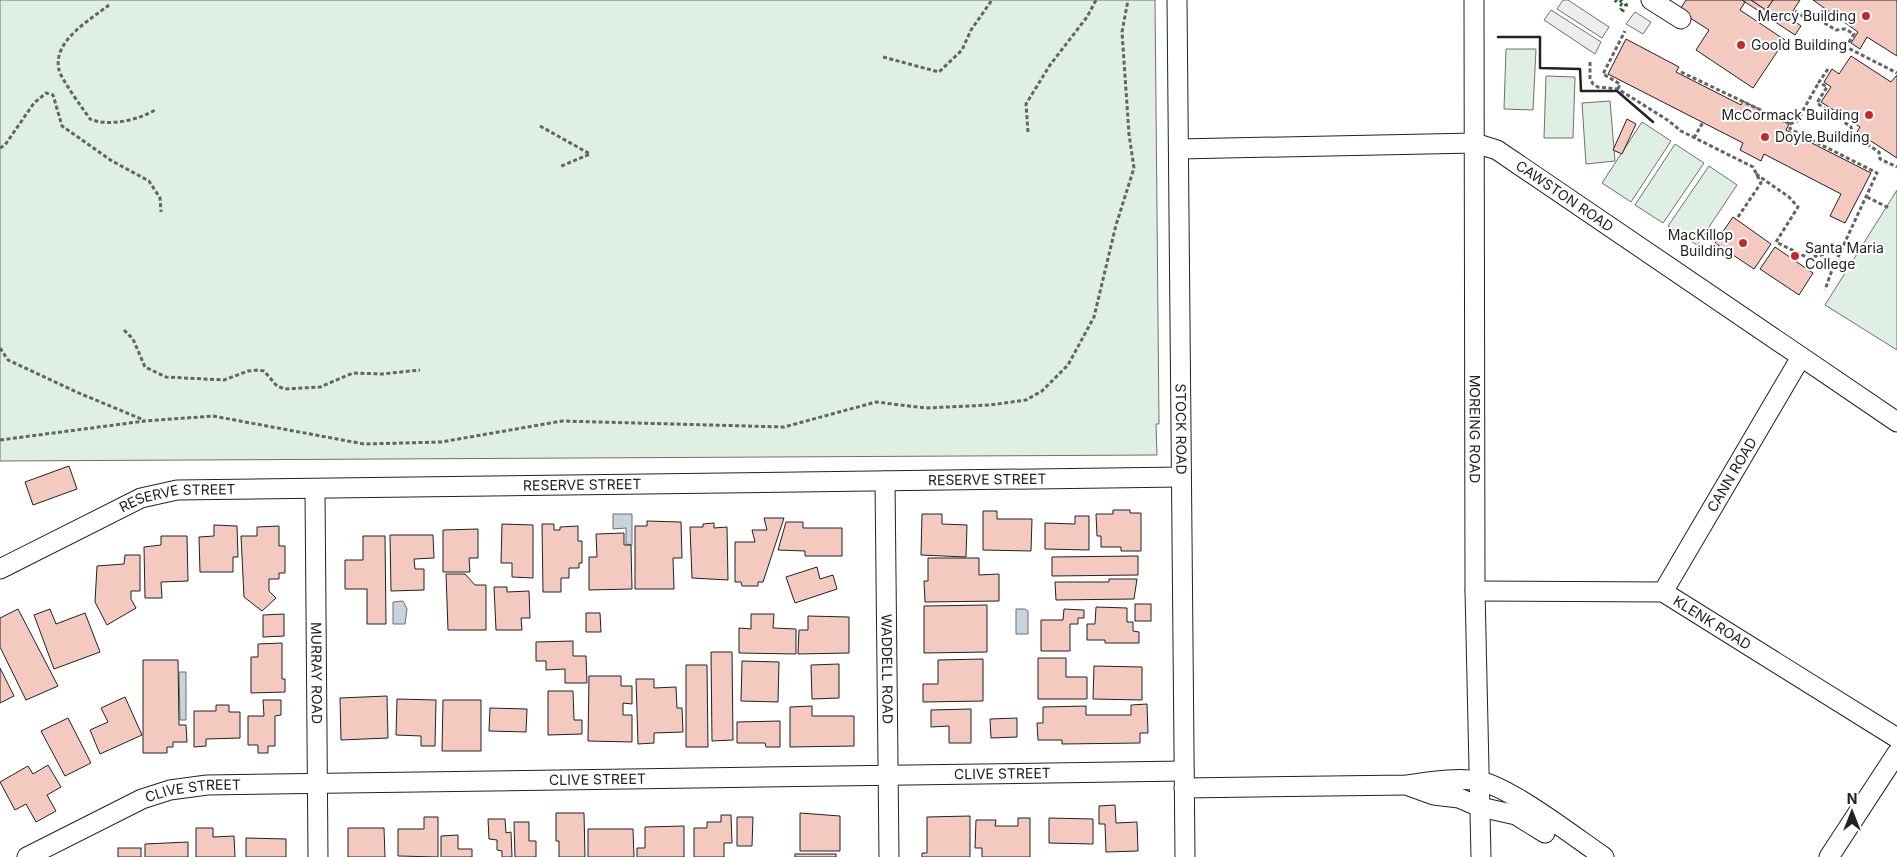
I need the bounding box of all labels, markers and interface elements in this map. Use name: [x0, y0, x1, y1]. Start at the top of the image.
place label: Mercy Building: [1758, 7, 1856, 24]
marker: Mercy Building: [1860, 10, 1872, 22]
place label: Goold Building: [1751, 36, 1847, 53]
marker: Goold Building: [1735, 39, 1747, 51]
place label: McCormack Building: [1721, 106, 1859, 123]
marker: McCormack Building: [1863, 109, 1875, 121]
place label: Doyle Building: [1775, 128, 1870, 145]
marker: Doyle Building: [1759, 131, 1771, 143]
street label: CAWSTON ROAD: [1513, 156, 1617, 235]
place label: MacKillop Building: [1668, 226, 1733, 259]
marker: MacKillop Building: [1737, 237, 1749, 249]
place label: Santa Maria College: [1805, 239, 1884, 272]
marker: Santa Maria College: [1789, 250, 1801, 262]
street label: MOREING ROAD: [1467, 375, 1484, 483]
street label: STOCK ROAD: [1173, 383, 1190, 475]
street label: CANN ROAD: [1703, 434, 1760, 515]
street label: RESERVE STREET: [928, 470, 1047, 488]
street label: RESERVE STREET: [523, 475, 642, 494]
street label: RESERVE STREET: [116, 480, 236, 516]
street label: KLENK ROAD: [1670, 592, 1755, 653]
street label: WADDELL ROAD: [878, 614, 897, 724]
street label: MURRAY ROAD: [308, 622, 326, 724]
street label: CLIVE STREET: [954, 764, 1051, 782]
street label: CLIVE STREET: [549, 770, 646, 788]
street label: CLIVE STREET: [143, 776, 241, 805]
north arrow: [1827, 787, 1877, 837]
text: N: [1847, 790, 1857, 807]

